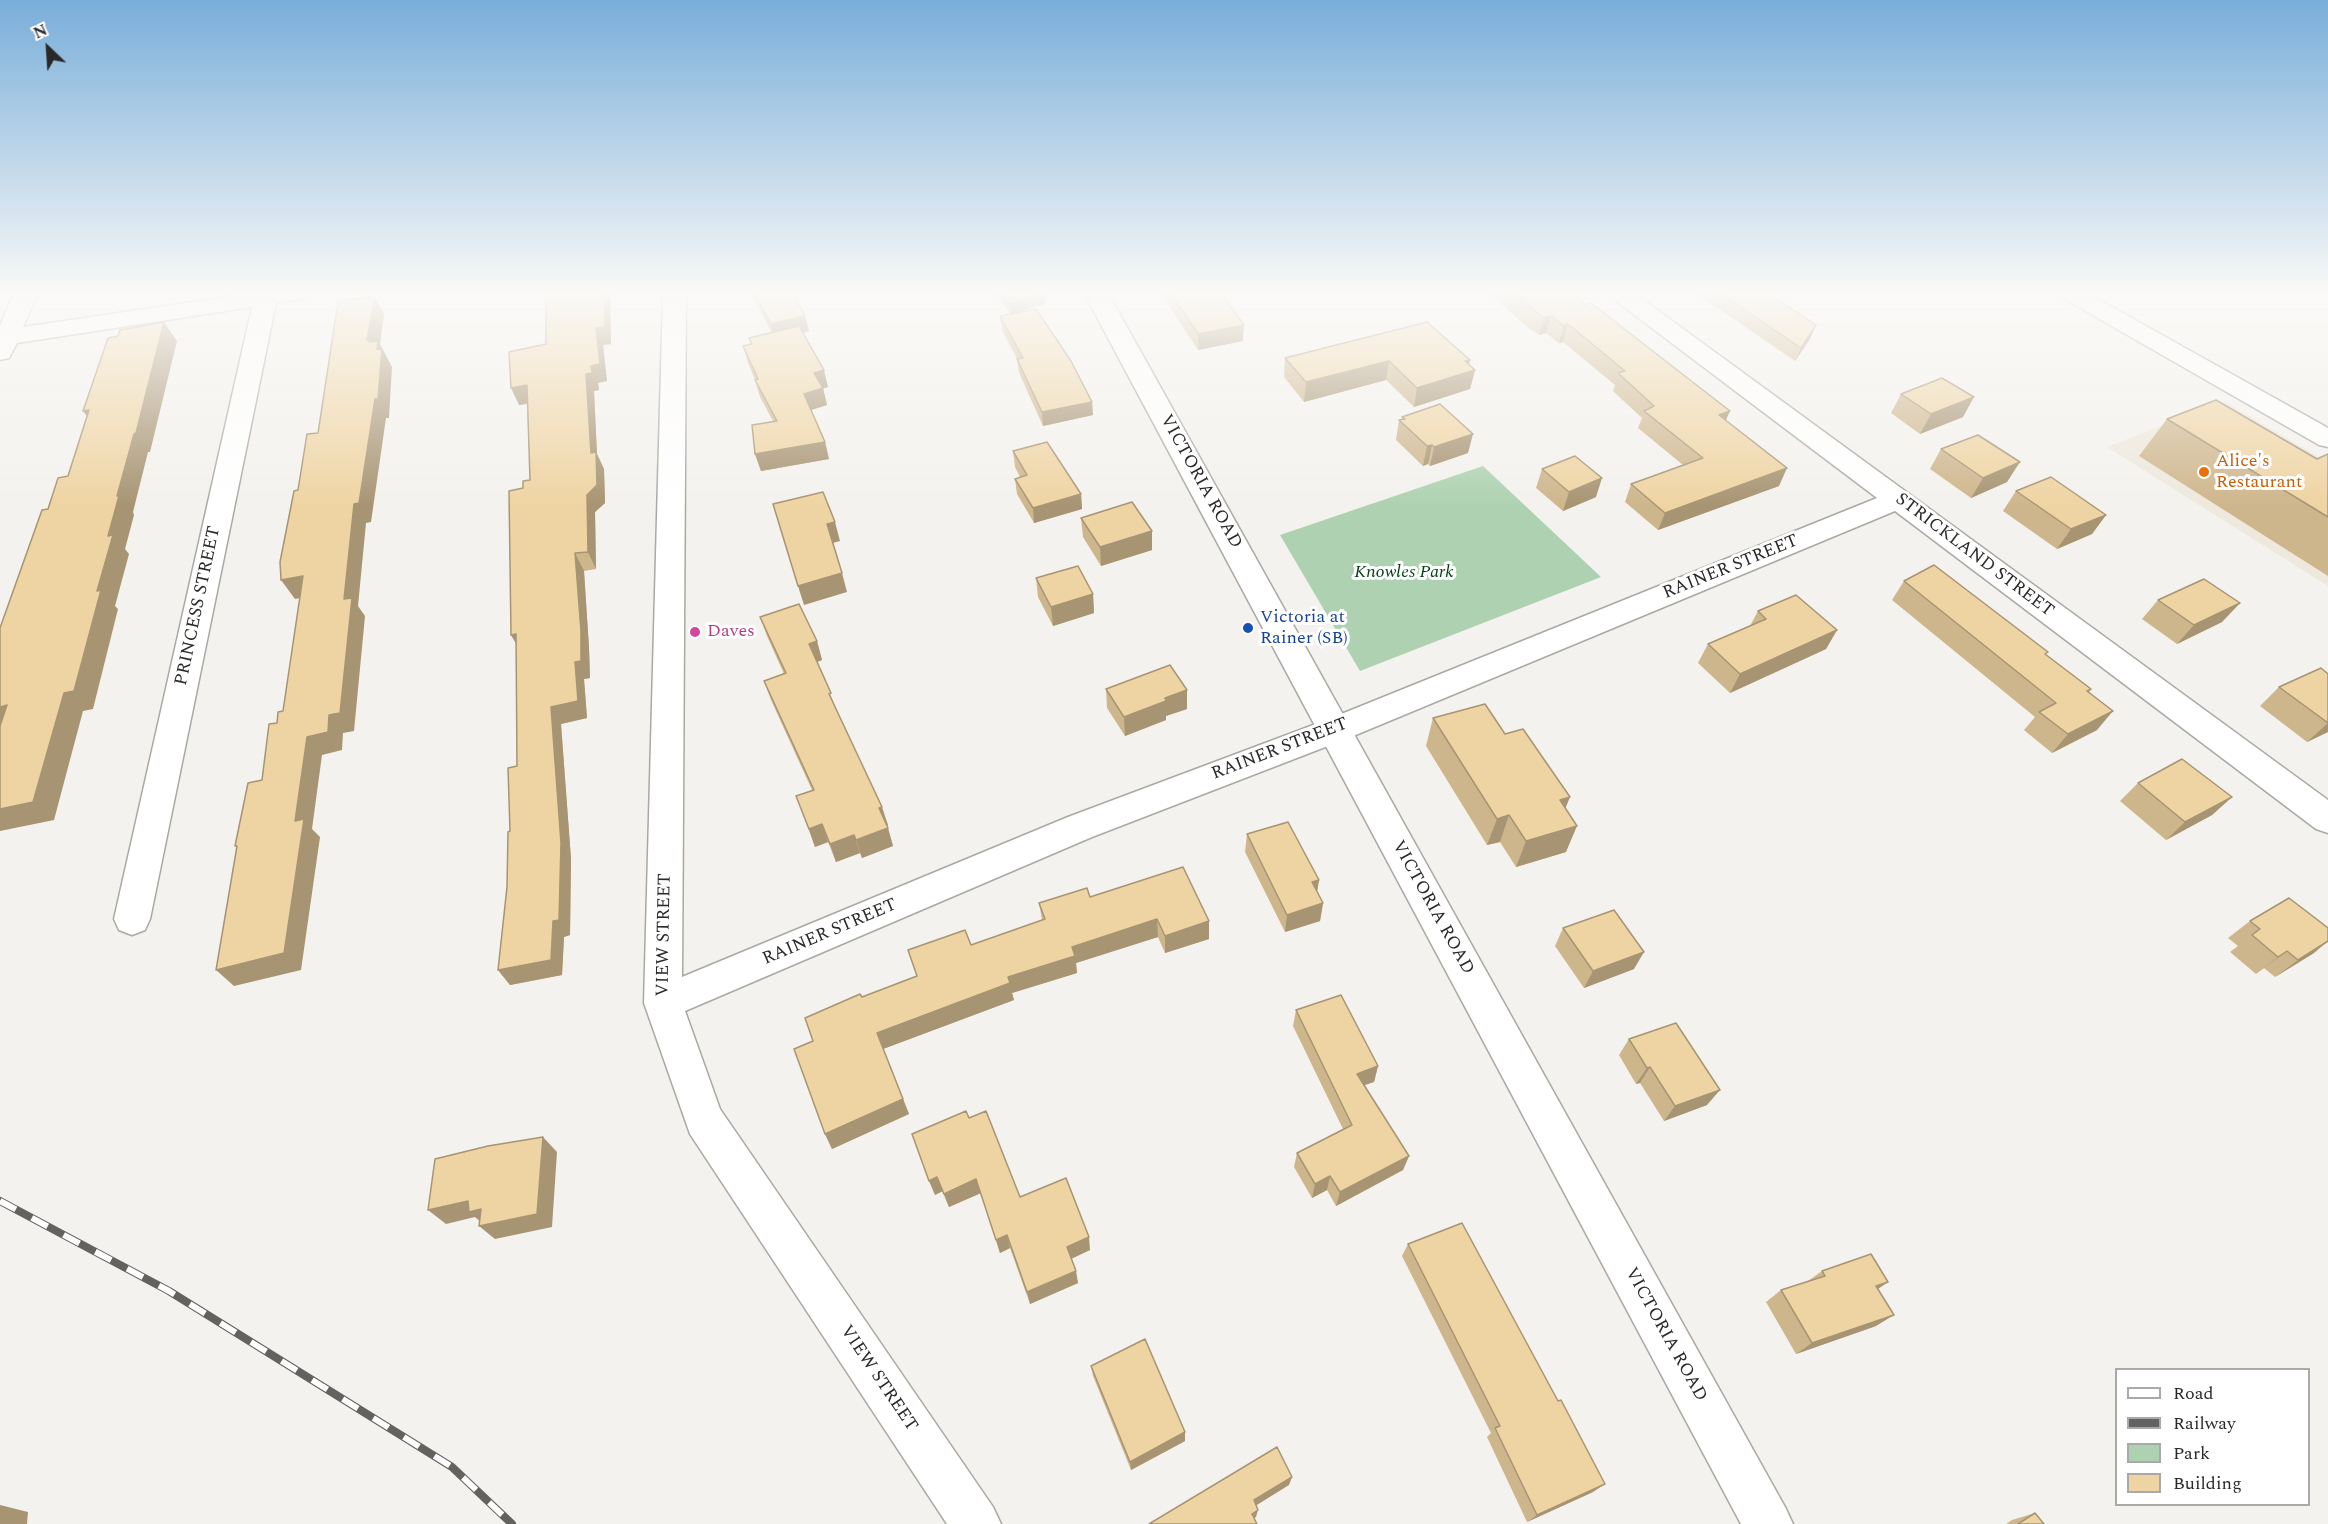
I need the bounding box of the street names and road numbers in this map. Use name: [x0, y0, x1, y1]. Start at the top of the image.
street label: VICTORIA ROAD: [1154, 411, 1246, 553]
street label: STRICKLAND STREET: [1890, 489, 2058, 623]
street label: PRINCESS STREET: [172, 524, 226, 688]
street label: RAINER STREET: [1660, 531, 1802, 605]
street label: RAINER STREET: [1209, 714, 1351, 786]
street label: VICTORIA ROAD: [1386, 837, 1478, 979]
street label: VIEW STREET: [653, 873, 677, 997]
street label: RAINER STREET: [760, 895, 900, 971]
street label: VICTORIA ROAD: [1619, 1264, 1711, 1406]
street label: VIEW STREET: [835, 1322, 921, 1436]

